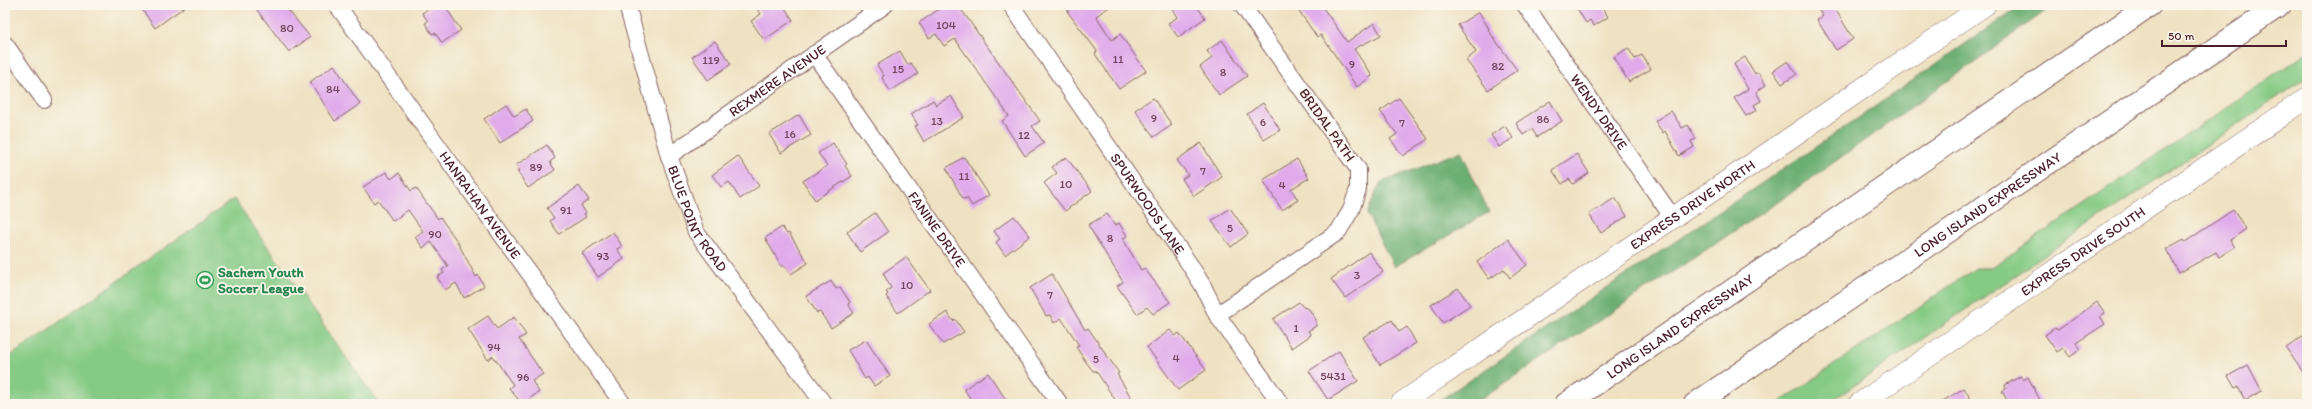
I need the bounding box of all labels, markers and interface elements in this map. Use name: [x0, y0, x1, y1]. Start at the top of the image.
house number: 104: [936, 18, 956, 32]
house number: 80: [280, 21, 294, 35]
scale bar: [2162, 22, 2286, 48]
text: 50 m: [2168, 29, 2194, 43]
street label: REXMERE AVENUE: [725, 40, 829, 120]
house number: 11: [1112, 52, 1124, 66]
house number: 119: [702, 53, 720, 67]
house number: 9: [1349, 57, 1355, 71]
house number: 82: [1492, 59, 1505, 73]
house number: 15: [892, 62, 904, 76]
house number: 8: [1220, 65, 1227, 79]
street label: WENDY DRIVE: [1567, 71, 1631, 153]
house number: 84: [326, 82, 340, 96]
street label: BRIDAL PATH: [1295, 85, 1359, 165]
house number: 9: [1151, 111, 1157, 125]
house number: 86: [1537, 112, 1549, 126]
house number: 13: [931, 114, 944, 128]
house number: 6: [1260, 115, 1266, 129]
house number: 7: [1399, 116, 1405, 130]
house number: 16: [784, 127, 796, 141]
house number: 12: [1018, 128, 1031, 142]
street label: HANRAHAN AVENUE: [436, 148, 525, 262]
street label: LONG ISLAND EXPRESSWAY: [1911, 148, 2064, 261]
street label: SPURWOODS LANE: [1107, 150, 1189, 258]
street label: EXPRESS DRIVE NORTH: [1627, 156, 1758, 253]
house number: 89: [530, 160, 542, 174]
street label: BLUE POINT ROAD: [665, 163, 731, 275]
house number: 7: [1200, 164, 1206, 178]
house number: 11: [958, 169, 970, 183]
house number: 10: [1060, 177, 1072, 191]
house number: 4: [1278, 178, 1286, 192]
street label: FANINE DRIVE: [905, 188, 970, 270]
house number: 91: [560, 203, 572, 217]
street label: EXPRESS DRIVE SOUTH: [2017, 203, 2148, 300]
house number: 5: [1227, 221, 1233, 235]
house number: 90: [428, 227, 442, 241]
house number: 8: [1107, 231, 1114, 245]
house number: 93: [597, 249, 610, 263]
place label: Sachem Youth Soccer League: [218, 264, 305, 297]
house number: 3: [1354, 268, 1361, 282]
sports icon: Sachem Youth Soccer League: [195, 270, 215, 290]
street label: LONG ISLAND EXPRESSWAY: [1603, 270, 1757, 382]
house number: 10: [901, 278, 913, 292]
house number: 7: [1047, 288, 1053, 302]
house number: 1: [1293, 321, 1299, 335]
house number: 94: [487, 340, 501, 354]
house number: 4: [1172, 351, 1180, 365]
house number: 5: [1093, 352, 1099, 366]
house number: 5431: [1320, 369, 1346, 383]
house number: 96: [517, 370, 529, 384]

